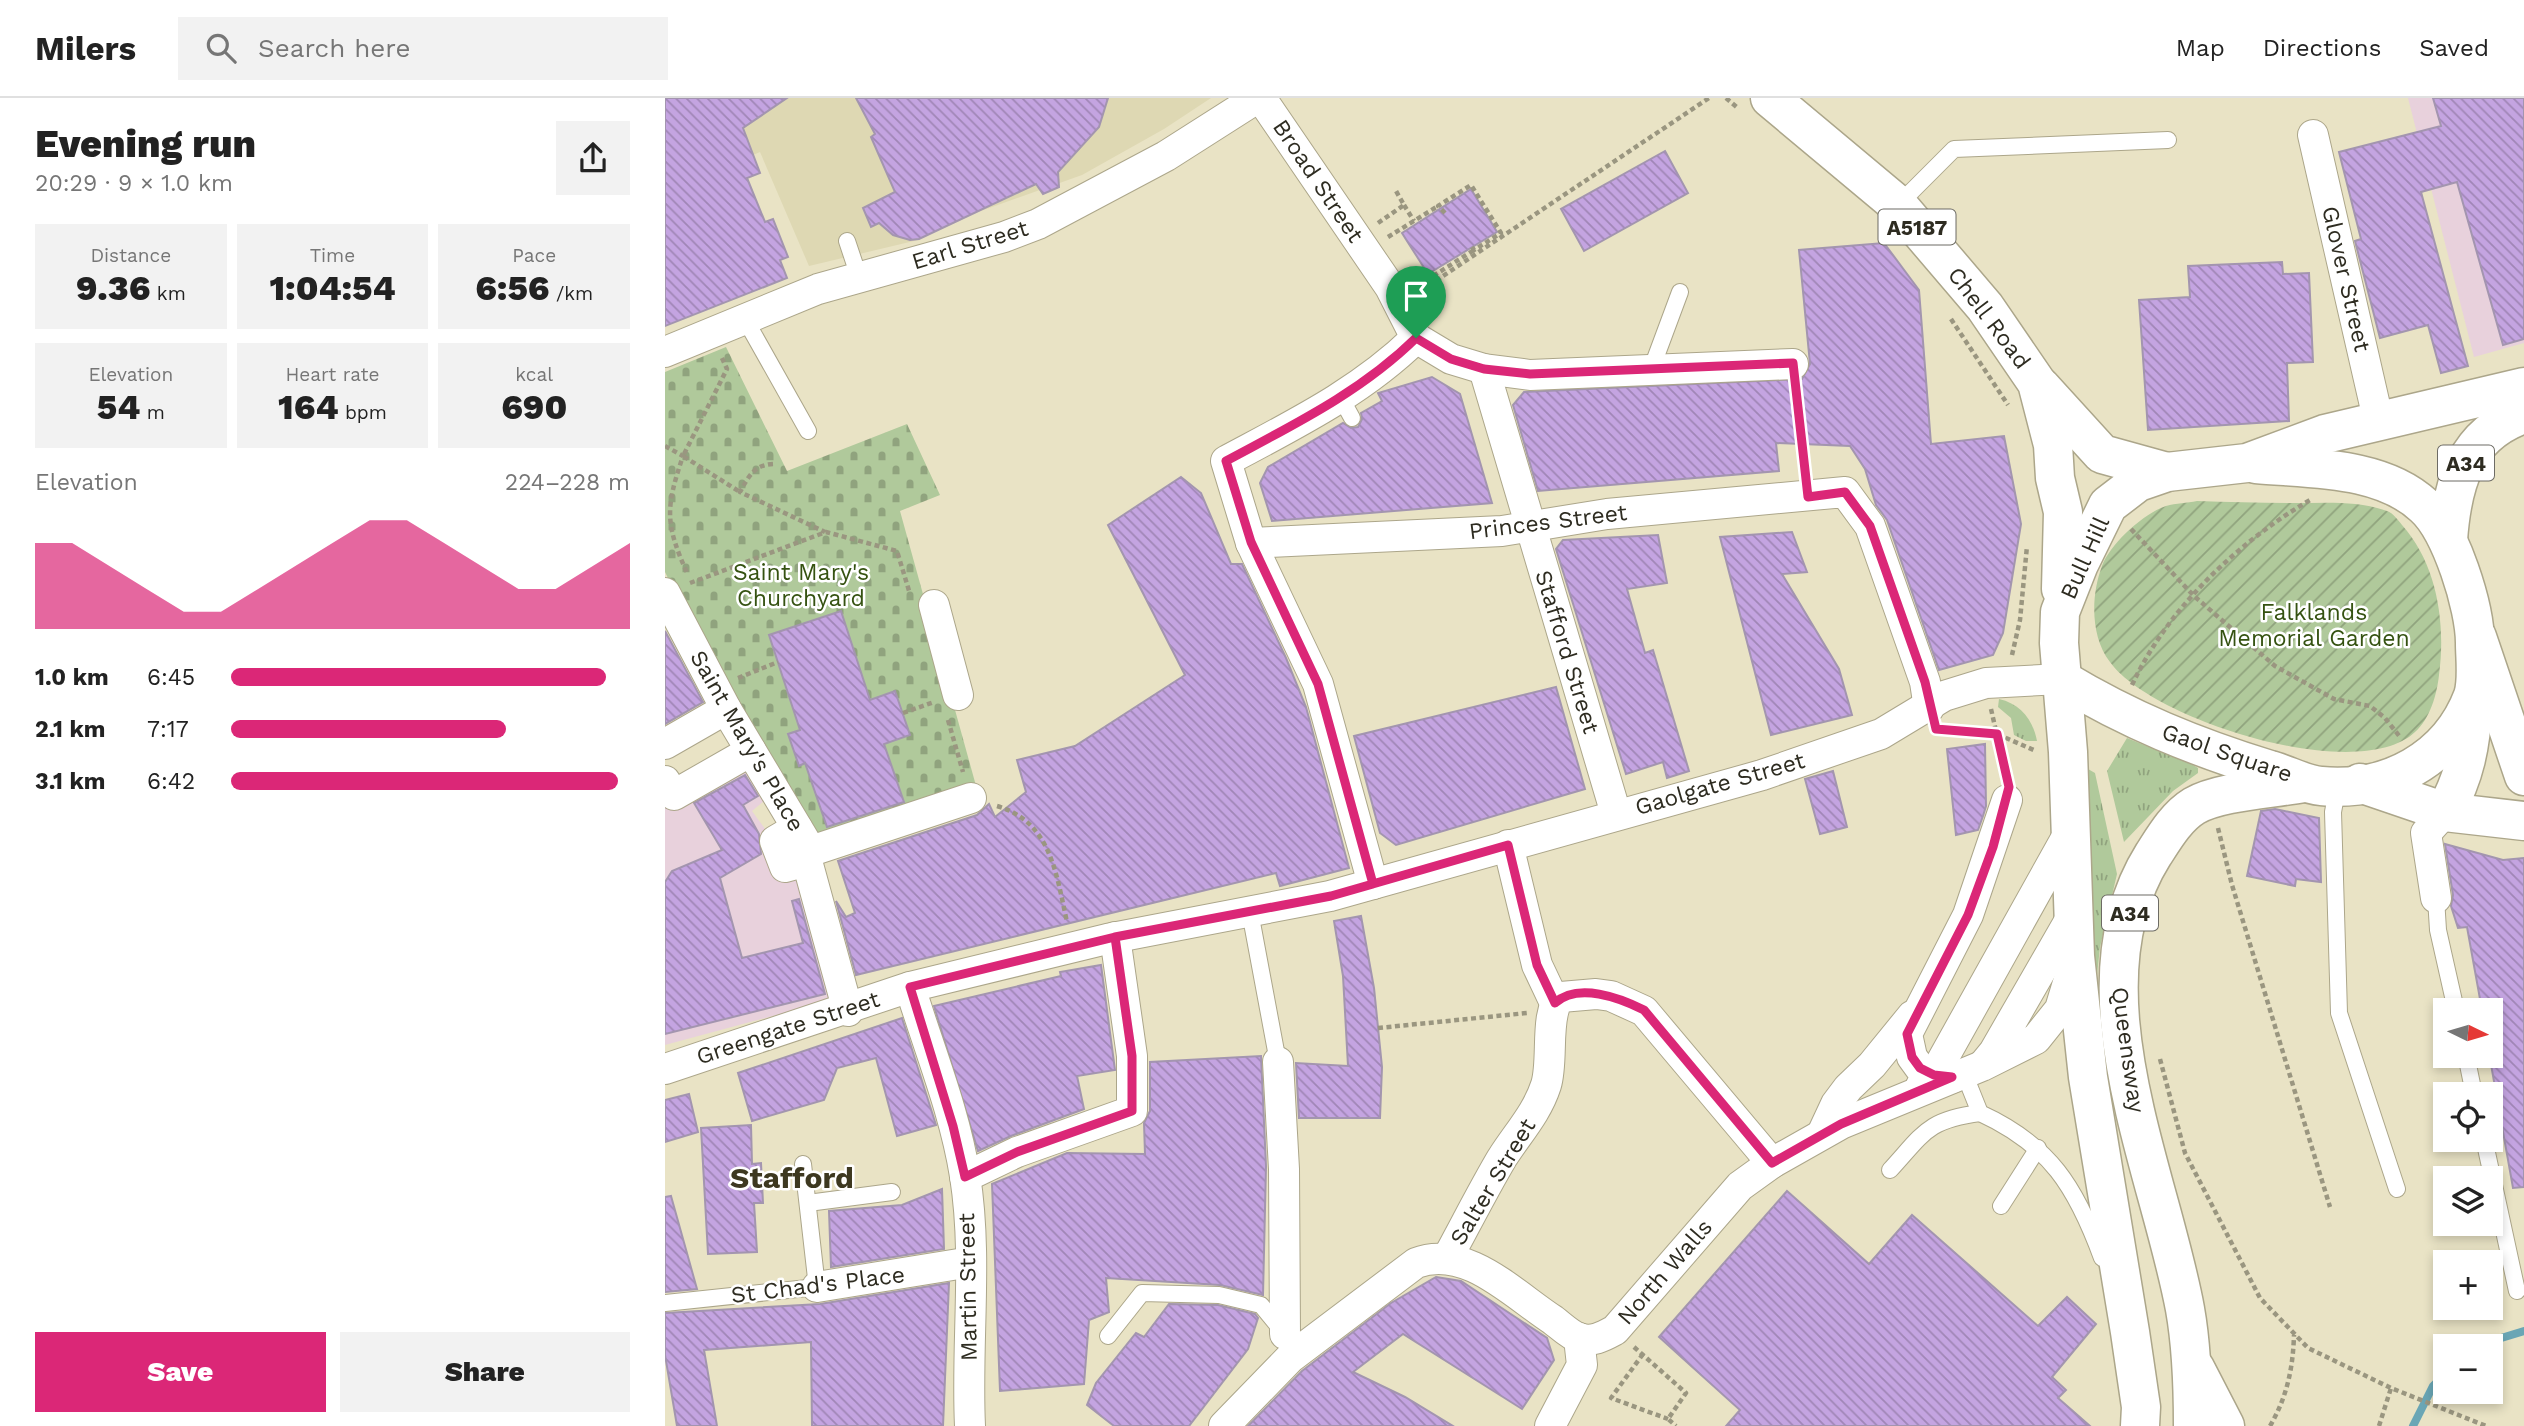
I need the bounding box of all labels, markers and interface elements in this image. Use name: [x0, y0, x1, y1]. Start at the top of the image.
search box: [178, 17, 668, 80]
text: Milers: [35, 29, 136, 68]
icon: search: [202, 29, 240, 67]
text: Search here: [258, 33, 410, 63]
text: Map: [2176, 34, 2225, 62]
text: Directions: [2263, 34, 2381, 62]
text: Saved: [2419, 34, 2489, 62]
street label: Broad Street: [1267, 114, 1369, 248]
button: share: [556, 121, 630, 195]
text: Evening run: [35, 122, 256, 166]
text: 20:29 · 9 × 1.0 km: [35, 170, 233, 197]
street label: Glover Street: [2316, 204, 2376, 355]
road number: A5187: [1879, 209, 1955, 244]
street label: Earl Street: [908, 214, 1032, 276]
text: Distance: [90, 244, 171, 267]
text: Time: [310, 244, 355, 267]
text: Pace: [512, 244, 556, 267]
street label: Chell Road: [1942, 262, 2036, 374]
pin: [1386, 266, 1446, 338]
text: 9.36: [76, 267, 150, 309]
text: 1:04:54: [269, 267, 396, 309]
text: 6:56: [475, 267, 550, 309]
icon: arrive: [1397, 277, 1435, 315]
text: km: [150, 282, 186, 305]
text: /km: [550, 282, 593, 305]
text: Elevation: [88, 363, 173, 386]
text: Heart rate: [286, 363, 379, 386]
text: kcal: [515, 363, 553, 386]
text: 54: [97, 386, 140, 428]
text: 164: [278, 386, 338, 428]
text: 690: [501, 386, 567, 428]
text: m: [140, 401, 165, 424]
text: bpm: [338, 401, 387, 424]
road number: A34: [2438, 446, 2494, 480]
text: Elevation: [35, 469, 138, 496]
text: 224–228 m: [505, 469, 630, 496]
street label: Princes Street: [1467, 499, 1629, 545]
street label: Bull Hill: [2055, 513, 2115, 603]
park label: Saint Mary's Churchyard: [733, 559, 869, 612]
street label: Stafford Street: [1529, 567, 1605, 737]
park label: Falklands Memorial Garden: [2218, 599, 2410, 652]
street label: Saint Mary's Place: [684, 646, 810, 836]
text: 1.0 km: [35, 664, 109, 691]
text: 6:45: [147, 664, 195, 691]
text: 2.1 km: [35, 716, 106, 743]
text: 7:17: [147, 716, 189, 743]
street label: Gaol Square: [2158, 718, 2296, 788]
street label: Gaolgate Street: [1632, 747, 1808, 821]
text: 3.1 km: [35, 768, 105, 795]
text: 6:42: [147, 768, 195, 795]
road number: A34: [2102, 896, 2158, 930]
street label: Queensway: [2106, 985, 2150, 1115]
street label: Greengate Street: [693, 986, 883, 1070]
north arrow: [2433, 998, 2503, 1068]
map controls: [2433, 998, 2503, 1404]
button: locate: [2433, 1082, 2503, 1152]
street label: Salter Street: [1445, 1113, 1542, 1250]
district label: Stafford: [730, 1160, 854, 1195]
button: layers: [2433, 1166, 2503, 1236]
street label: Martin Street: [953, 1212, 983, 1361]
street label: North Walls: [1612, 1214, 1718, 1330]
button: +: [2433, 1250, 2503, 1320]
street label: St Chad's Place: [730, 1261, 906, 1309]
button: Save: [35, 1332, 326, 1412]
button: Share: [340, 1332, 630, 1412]
button: −: [2433, 1334, 2503, 1404]

